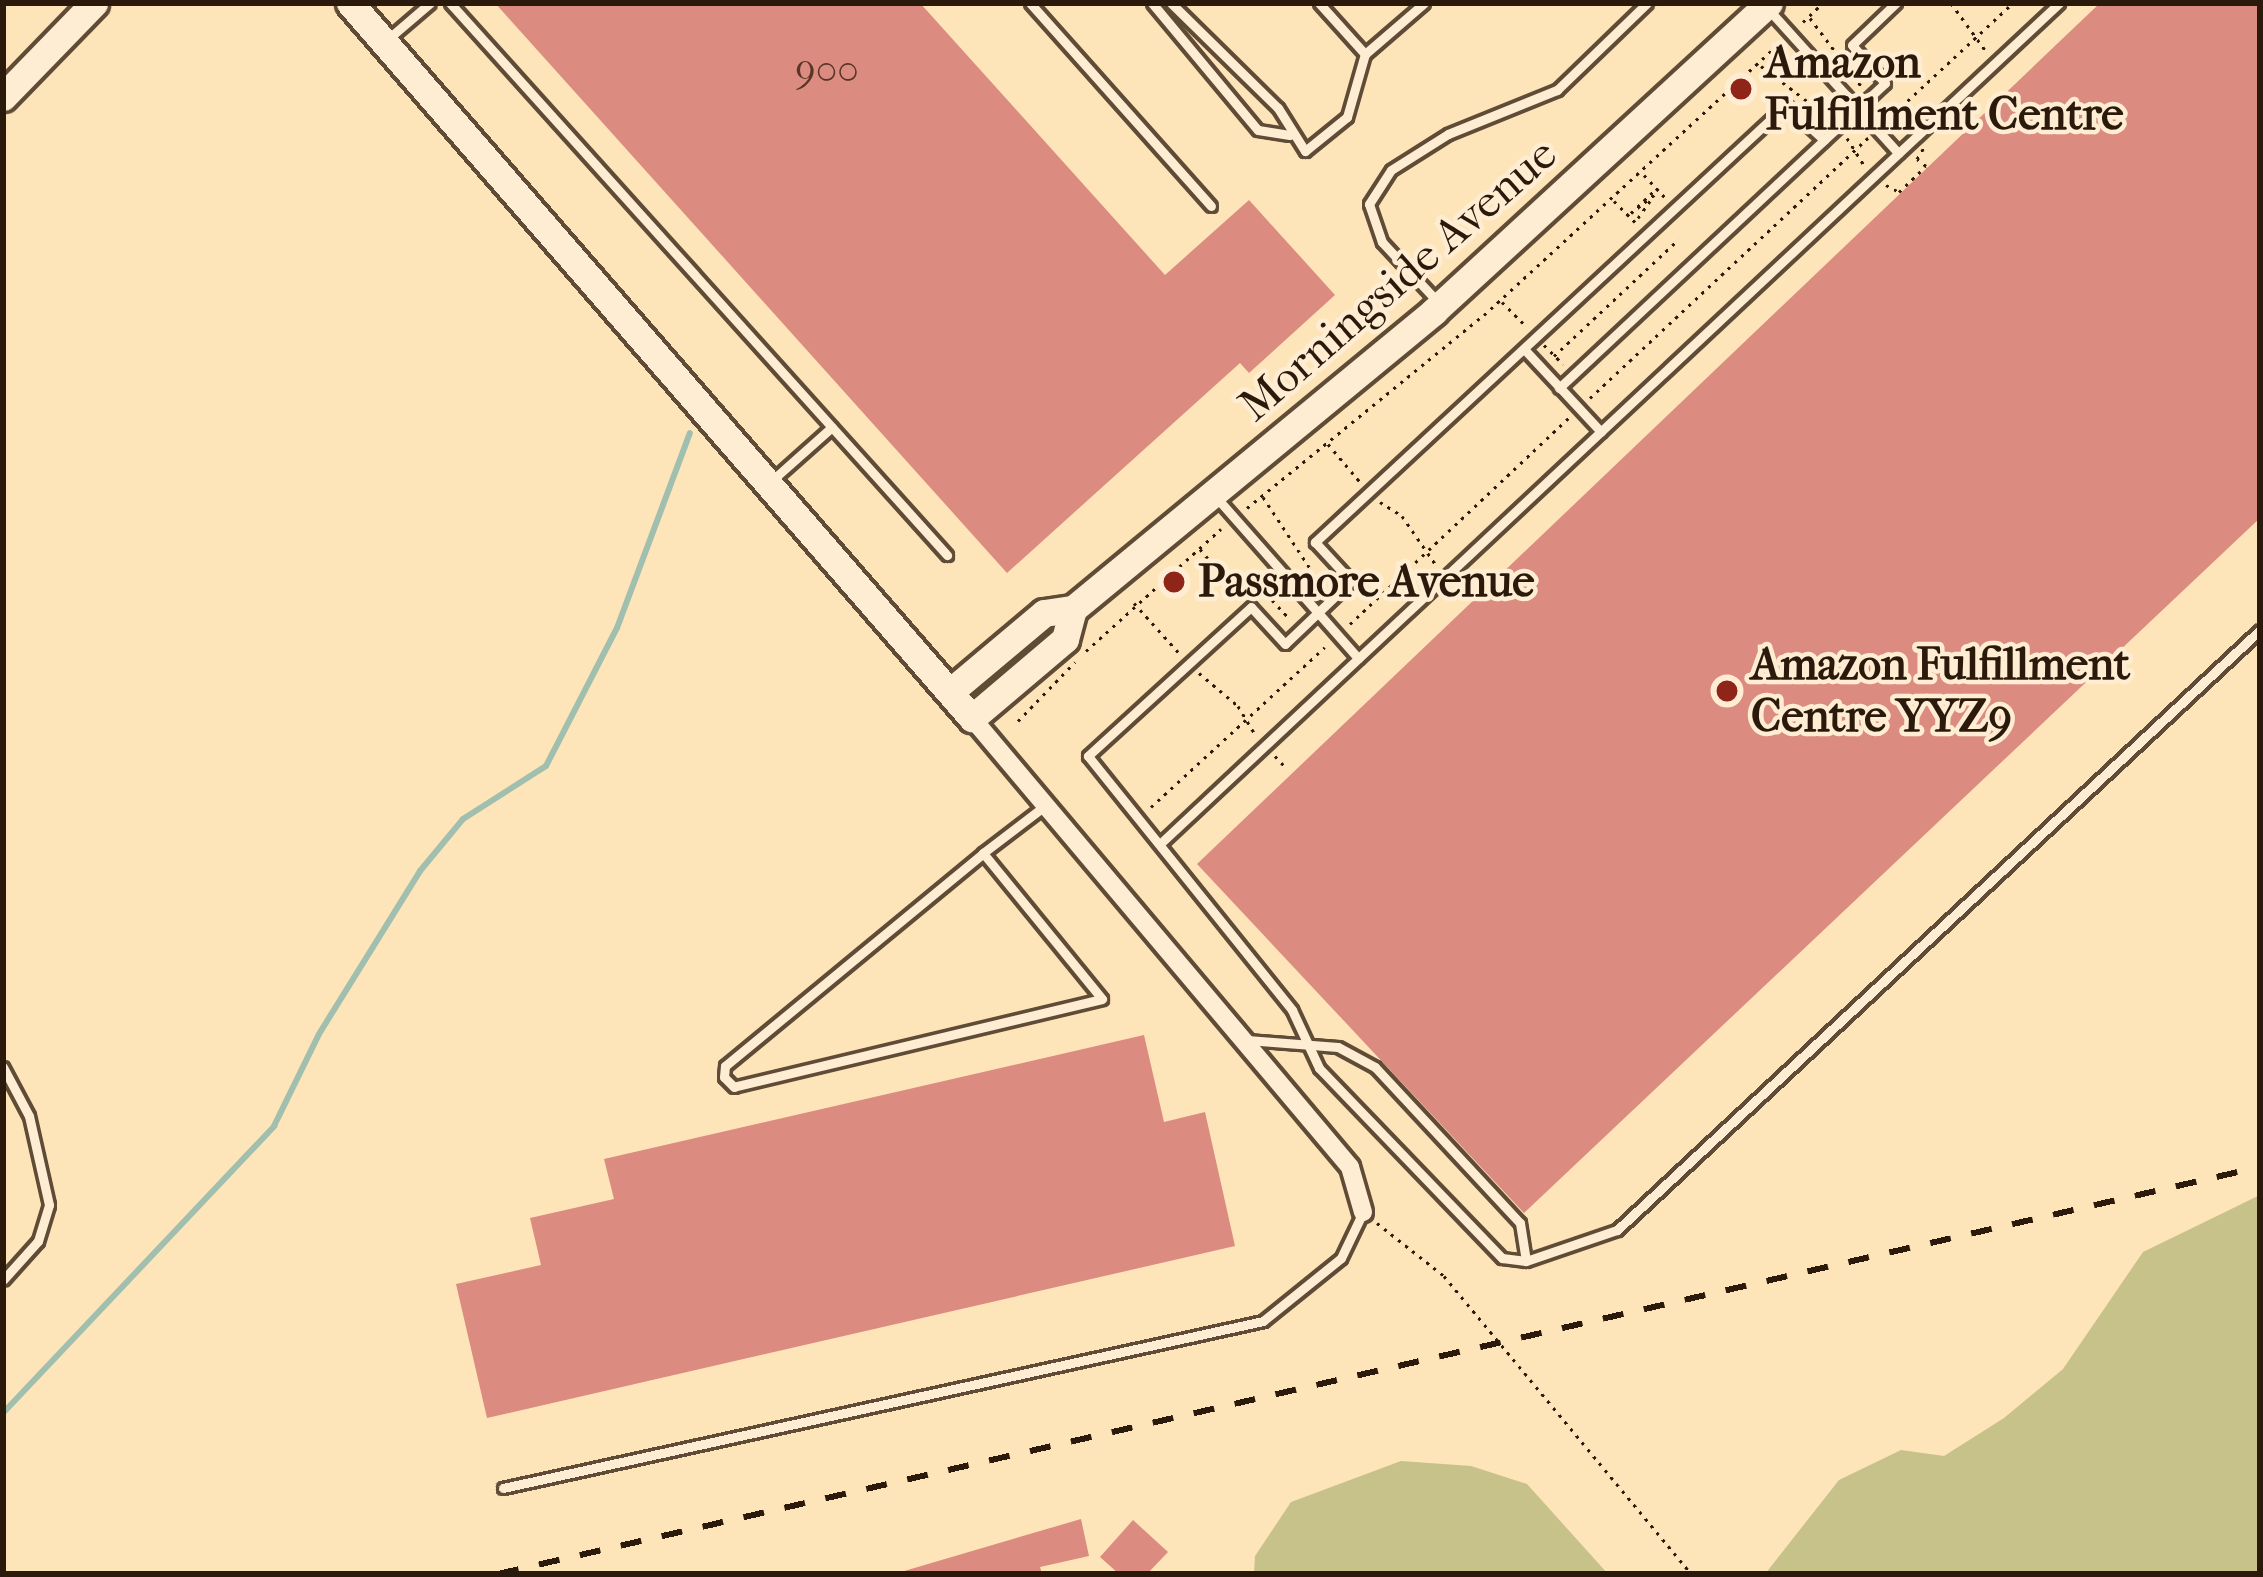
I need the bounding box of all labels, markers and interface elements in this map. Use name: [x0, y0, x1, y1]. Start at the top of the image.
place label: Amazon Fulfillment Centre: [1765, 36, 2124, 142]
house number: 900: [795, 46, 859, 92]
marker: Amazon Fulfillment Centre: [1728, 76, 1754, 102]
street label: Morningside Avenue: [1228, 127, 1568, 433]
place label: Passmore Avenue: [1198, 555, 1534, 609]
marker: Passmore Avenue: [1161, 569, 1187, 595]
place label: Amazon Fulfillment Centre YYZ9: [1751, 638, 2130, 744]
marker: Amazon Fulfillment Centre YYZ9: [1714, 678, 1740, 704]

